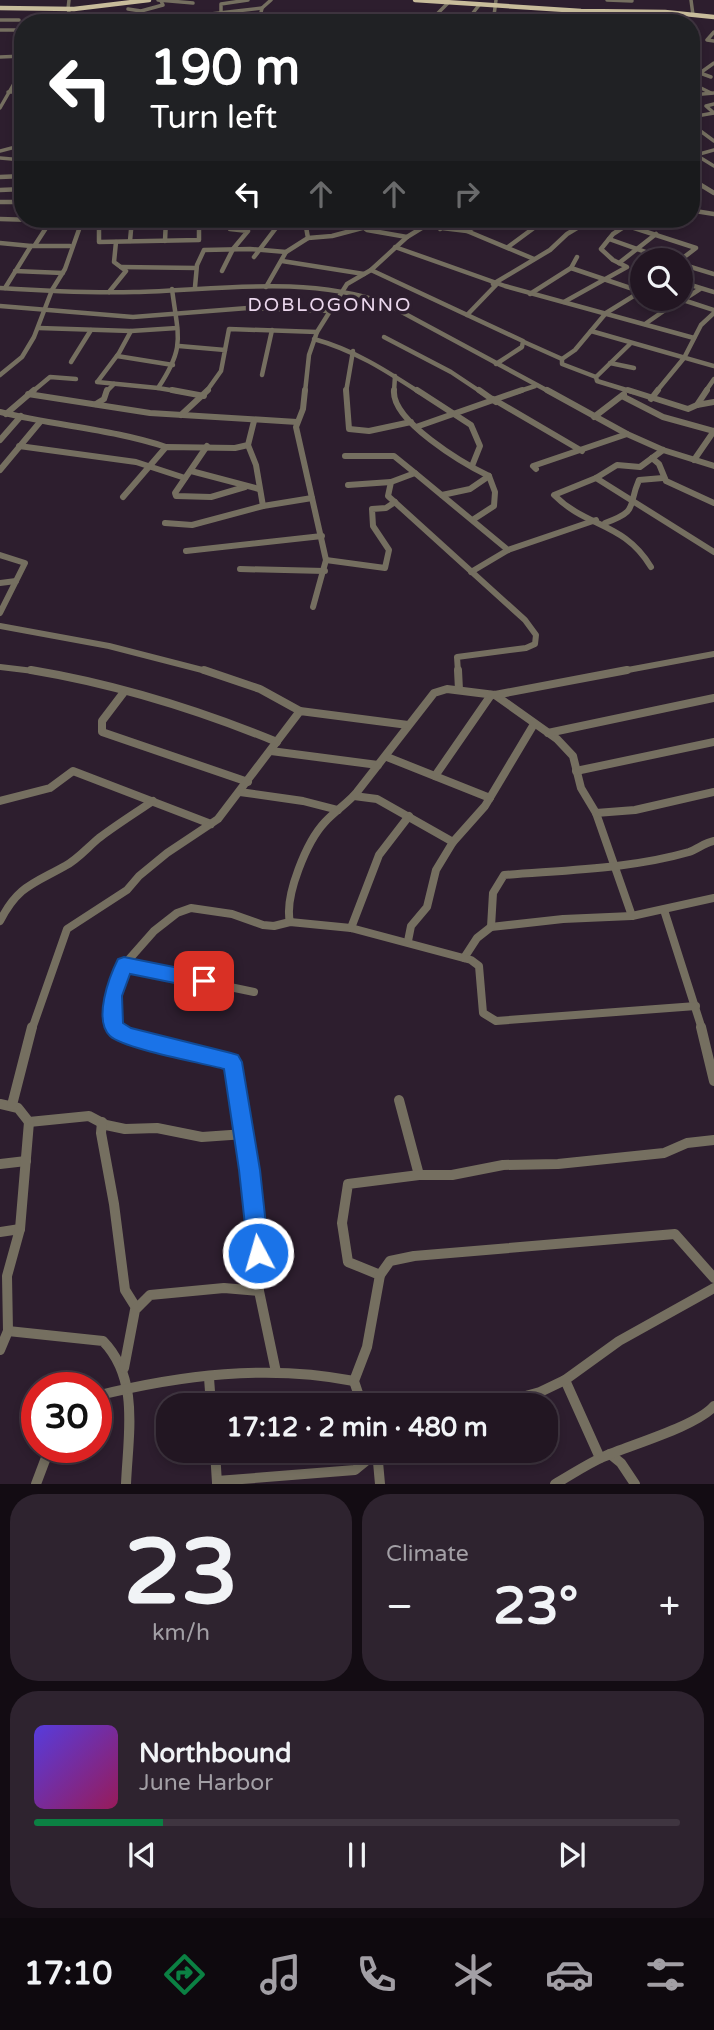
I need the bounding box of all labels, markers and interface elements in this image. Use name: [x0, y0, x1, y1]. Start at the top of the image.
text: 190 m: [150, 39, 300, 98]
icon: left: [35, 42, 126, 133]
text: Turn left: [150, 99, 277, 137]
icon: left: [229, 175, 267, 213]
icon: ahead: [302, 175, 340, 213]
icon: ahead: [375, 175, 413, 213]
icon: right: [448, 175, 486, 213]
map controls: [630, 248, 693, 311]
button: search: [630, 248, 693, 311]
district label: DOBLOGONNO: [248, 294, 413, 316]
pin: [174, 951, 234, 1011]
icon: arrive: [185, 962, 223, 1000]
position arrow: [221, 1216, 295, 1290]
speed limit sign: 30: [21, 1372, 112, 1463]
text: 17:12 · 2 min · 480 m: [226, 1412, 488, 1443]
text: 23: [124, 1518, 238, 1628]
text: Climate: [386, 1540, 469, 1568]
text: 23°: [493, 1575, 578, 1638]
text: −: [386, 1584, 413, 1630]
text: +: [659, 1584, 680, 1630]
text: km/h: [152, 1619, 210, 1647]
text: Northbound: [139, 1738, 291, 1769]
text: June Harbor: [139, 1769, 273, 1797]
icon: previous: [123, 1836, 161, 1874]
icon: pause: [338, 1836, 376, 1874]
icon: next: [553, 1836, 591, 1874]
icon: directions: [160, 1950, 209, 1999]
icon: music: [256, 1950, 305, 1999]
icon: phone: [352, 1950, 401, 1999]
icon: climate: [449, 1950, 498, 1999]
icon: car: [545, 1950, 594, 1999]
icon: filters: [641, 1950, 690, 1999]
text: 17:10: [24, 1955, 112, 1993]

